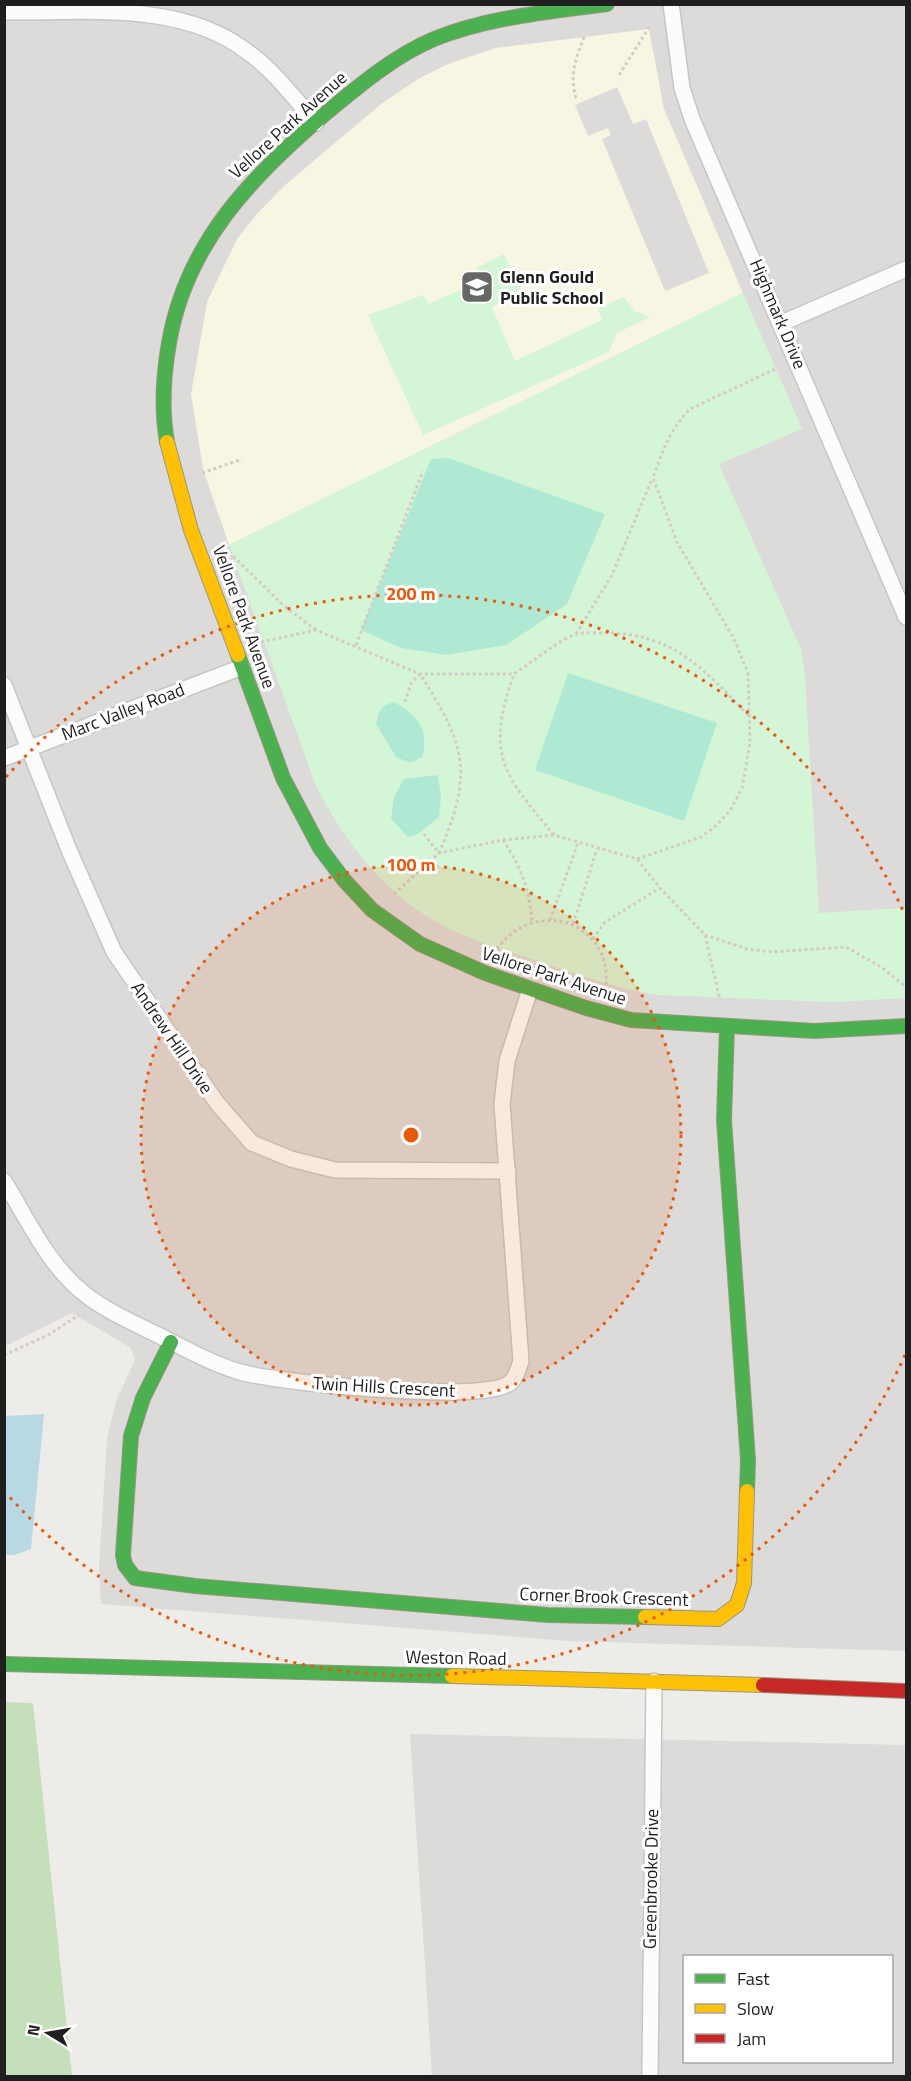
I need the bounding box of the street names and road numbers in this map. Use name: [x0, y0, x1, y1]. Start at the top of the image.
street label: Vellore Park Avenue: [223, 64, 353, 185]
street label: Highmark Drive: [743, 255, 814, 373]
street label: Vellore Park Avenue: [206, 541, 283, 692]
street label: Marc Valley Road: [57, 676, 188, 747]
street label: Vellore Park Avenue: [478, 939, 630, 1012]
street label: Andrew Hill Drive: [125, 976, 220, 1099]
street label: Twin Hills Crescent: [312, 1369, 456, 1404]
street label: Corner Brook Crescent: [519, 1580, 690, 1613]
street label: Weston Road: [405, 1643, 507, 1672]
street label: Greenbrooke Drive: [636, 1809, 665, 1949]

